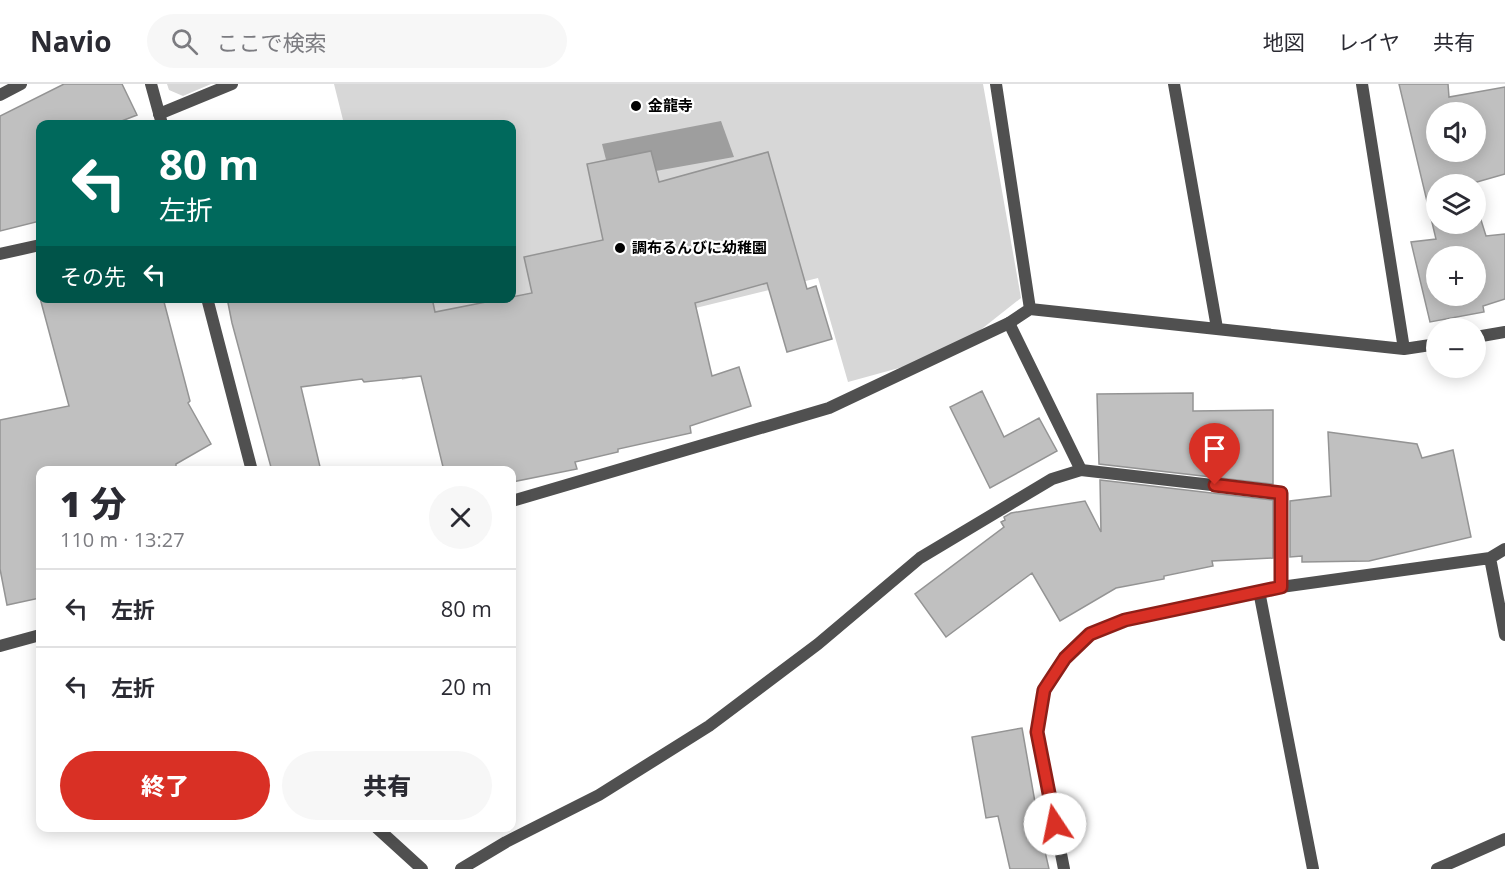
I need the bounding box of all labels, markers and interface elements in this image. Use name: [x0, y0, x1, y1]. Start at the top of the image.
search box: [147, 14, 567, 68]
text: Navio: [30, 22, 111, 60]
icon: search: [168, 25, 201, 58]
text: ここで検索: [216, 27, 327, 57]
text: 地図: [1263, 28, 1305, 56]
text: レイヤ: [1338, 28, 1400, 56]
text: 共有: [1433, 28, 1475, 56]
place label: 金龍寺: [648, 95, 693, 115]
marker: 金龍寺: [629, 99, 643, 113]
map controls: [1426, 102, 1486, 378]
button: sound: [1426, 102, 1486, 162]
text: 80 m: [159, 135, 259, 192]
icon: left: [60, 144, 138, 222]
button: layers: [1426, 174, 1486, 234]
text: 左折: [159, 191, 213, 228]
place label: 調布るんびに幼稚園: [632, 237, 767, 257]
marker: 調布るんびに幼稚園: [613, 241, 627, 255]
button: +: [1426, 246, 1486, 306]
icon: left: [138, 258, 171, 291]
text: その先: [60, 261, 126, 291]
button: −: [1426, 318, 1486, 378]
pin: [1189, 423, 1240, 485]
icon: arrive: [1198, 432, 1231, 465]
text: 1 分: [60, 479, 126, 528]
button: close: [429, 486, 492, 549]
text: 110 m · 13:27: [60, 526, 185, 553]
icon: left: [60, 592, 93, 625]
text: 80 m: [441, 593, 492, 623]
text: 左折: [111, 594, 155, 624]
icon: left: [60, 670, 93, 703]
text: 20 m: [441, 671, 492, 701]
text: 左折: [111, 672, 155, 702]
button: 終了: [60, 751, 270, 820]
button: 共有: [282, 751, 492, 820]
position arrow: [1023, 792, 1087, 856]

